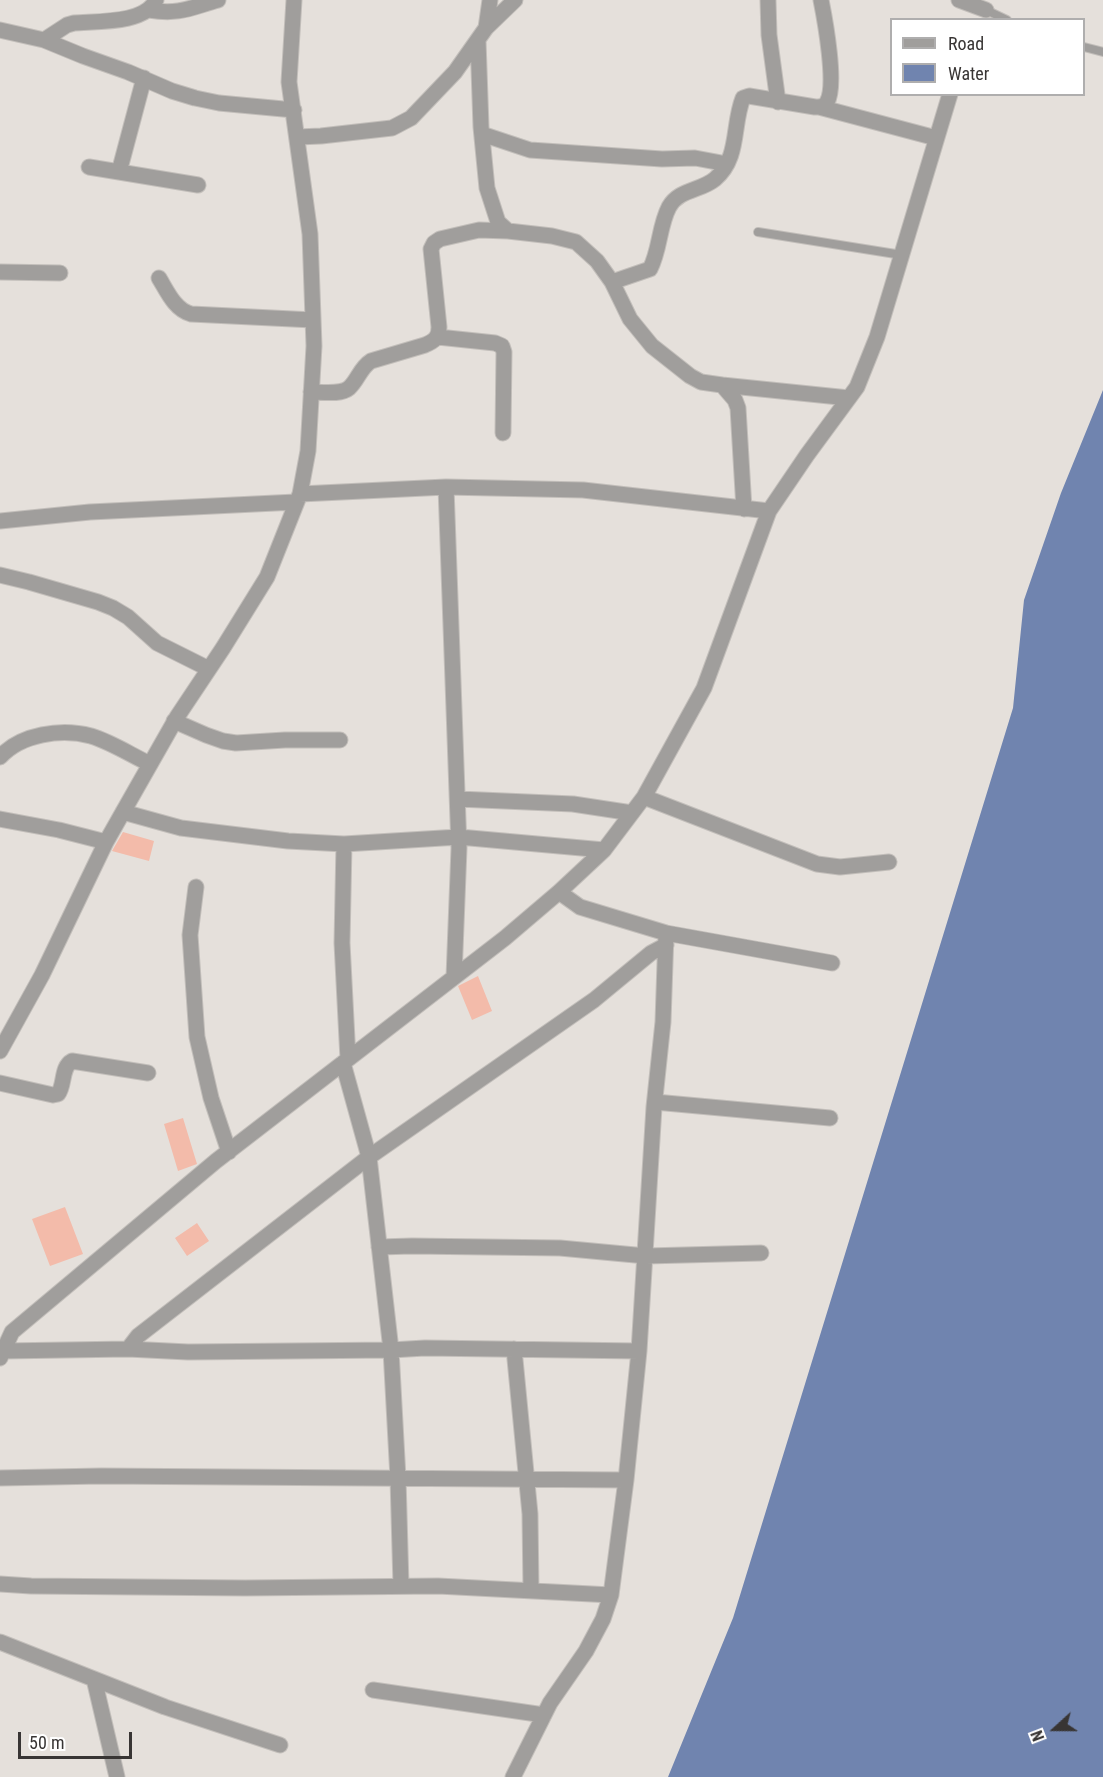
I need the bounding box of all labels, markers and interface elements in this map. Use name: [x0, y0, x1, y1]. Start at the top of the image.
legend: [890, 18, 1085, 96]
text: Road: [948, 33, 984, 54]
text: Water: [948, 63, 989, 84]
north arrow: [1025, 1699, 1085, 1759]
scale bar: [21, 1720, 135, 1758]
text: N: [1027, 1728, 1048, 1744]
text: 50 m: [29, 1732, 64, 1753]

